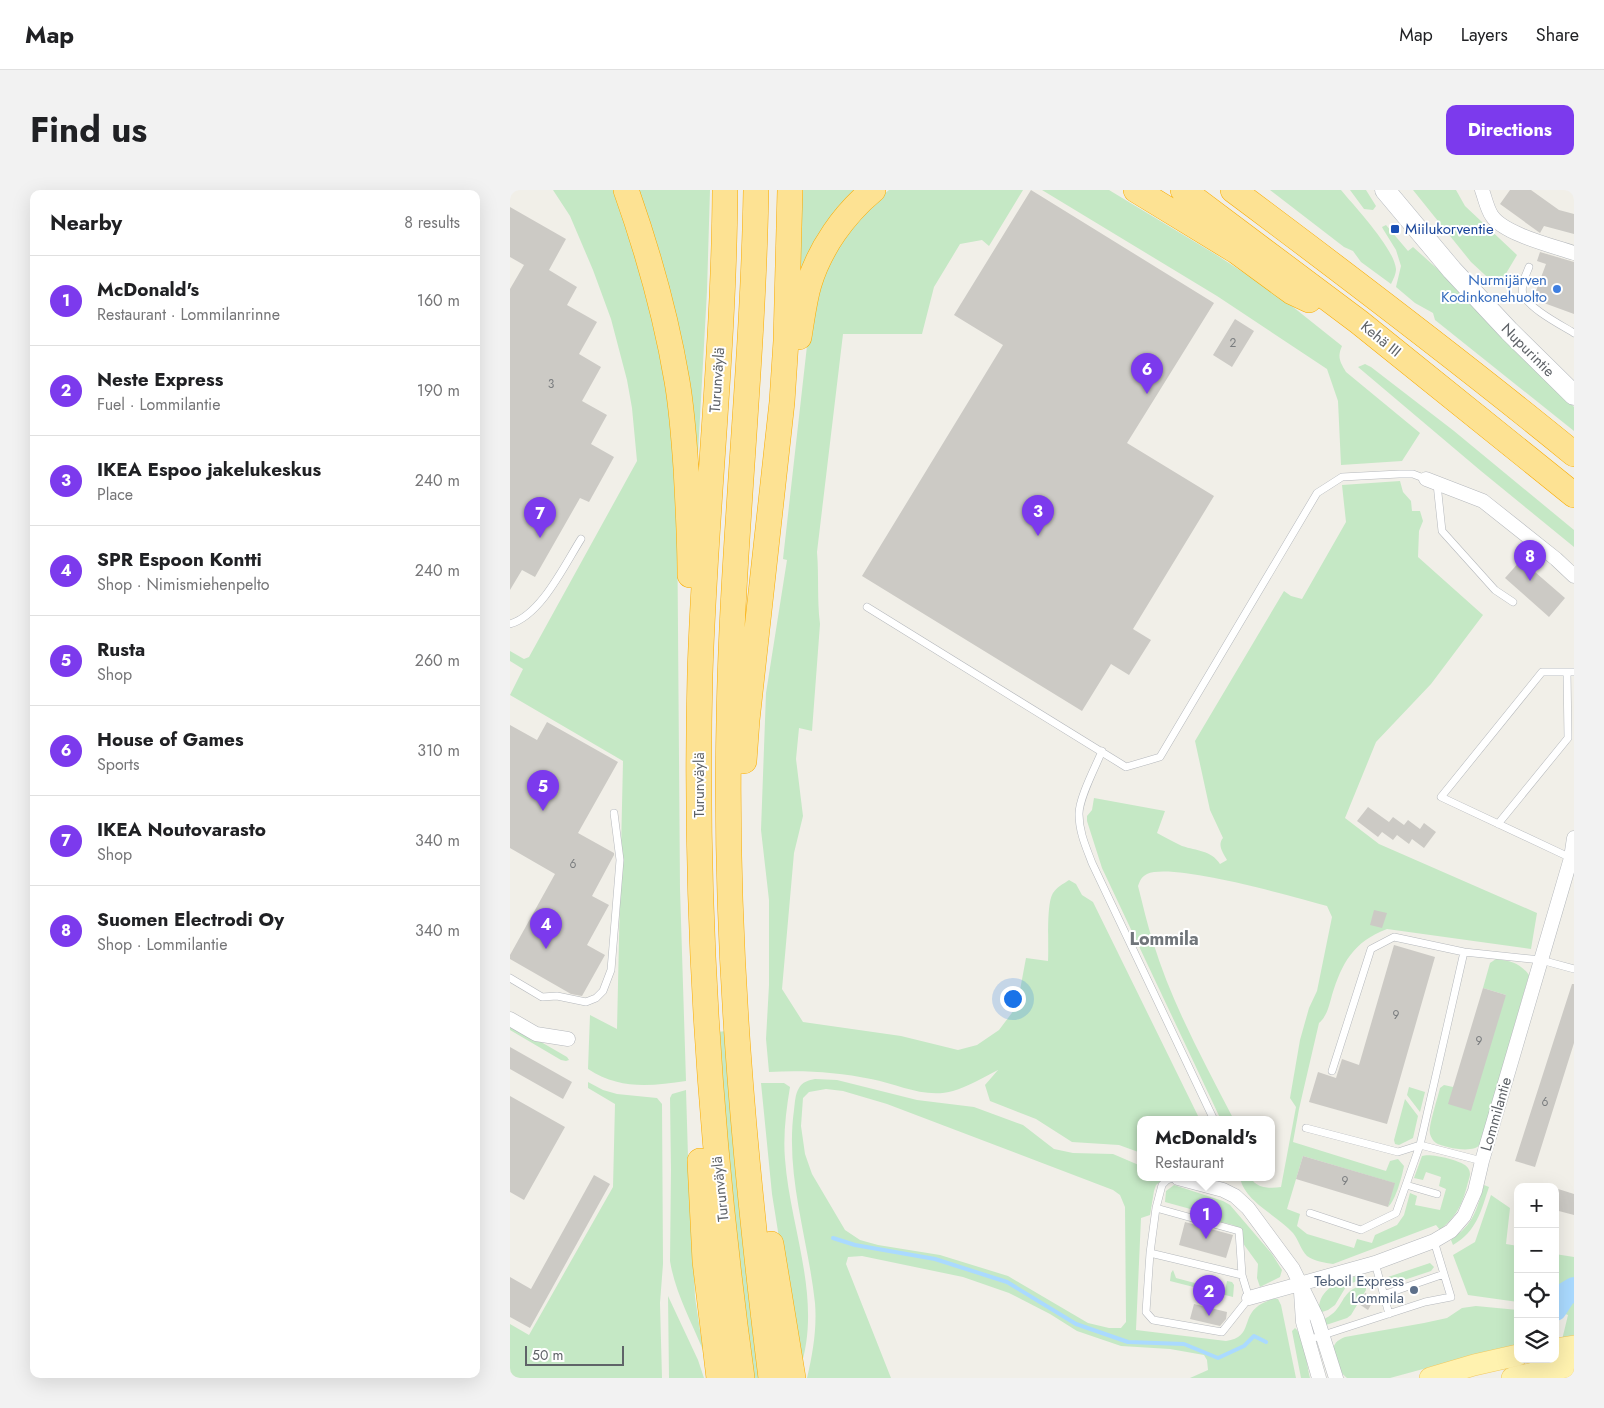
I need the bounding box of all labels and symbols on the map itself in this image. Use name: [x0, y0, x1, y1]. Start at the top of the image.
place label: Miilukorventie: [1405, 218, 1494, 240]
marker: Miilukorventie: [1389, 223, 1401, 235]
place label: Nurmijärven Kodinkonehuolto: [1441, 269, 1547, 308]
marker: Nurmijärven Kodinkonehuolto: [1551, 283, 1563, 295]
street label: Kehä III: [1356, 316, 1406, 362]
street label: Nupurintie: [1496, 318, 1560, 382]
house number: 2: [1230, 334, 1237, 352]
street label: Turunväylä: [704, 347, 730, 413]
pin: 6: [1131, 353, 1163, 394]
house number: 3: [548, 375, 555, 393]
pin: 3: [1022, 495, 1054, 536]
pin: 7: [524, 497, 556, 538]
pin: 8: [1514, 540, 1546, 581]
street label: Turunväylä: [688, 752, 710, 818]
pin: 5: [527, 770, 559, 811]
house number: 6: [570, 855, 577, 873]
pin: 4: [530, 908, 562, 949]
district label: Lommila: [1129, 926, 1199, 952]
your location: [1000, 986, 1026, 1012]
house number: 9: [1393, 1006, 1400, 1024]
house number: 9: [1476, 1032, 1483, 1050]
street label: Lommilantie: [1475, 1074, 1517, 1154]
house number: 6: [1542, 1093, 1549, 1111]
street label: Turunväylä: [706, 1155, 734, 1223]
house number: 9: [1342, 1172, 1349, 1190]
pin: 1: [1190, 1198, 1222, 1239]
place label: Teboil Express Lommila: [1314, 1270, 1404, 1309]
pin: 2: [1193, 1275, 1225, 1316]
marker: Teboil Express Lommila: [1408, 1284, 1420, 1296]
scale bar: [525, 1343, 624, 1366]

